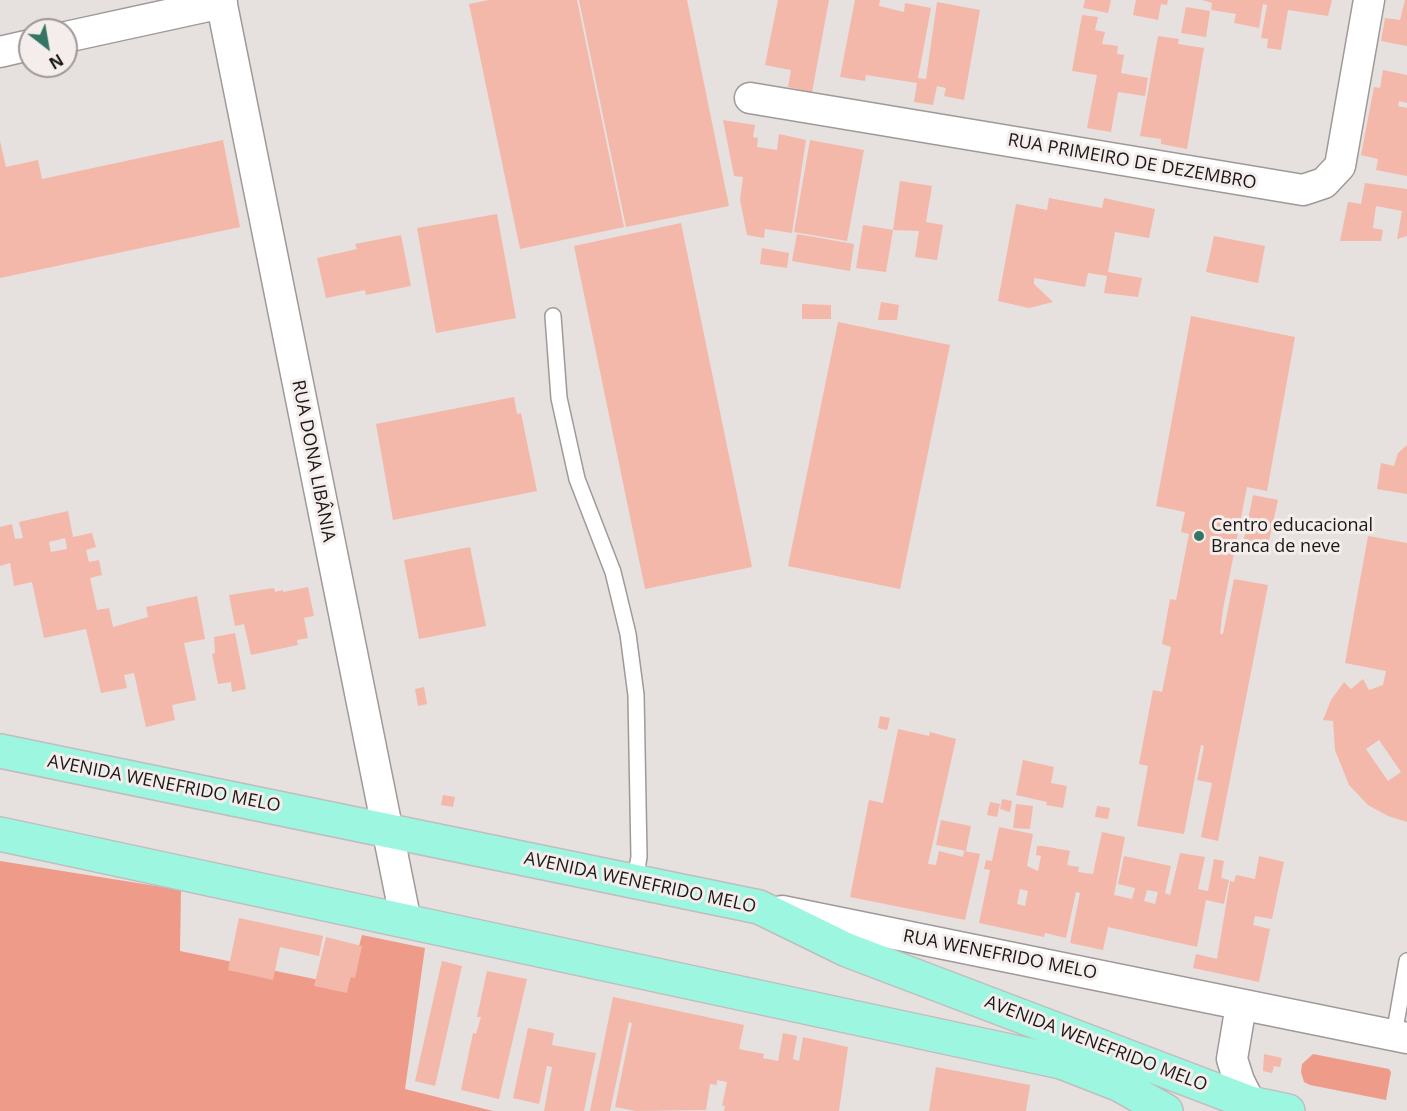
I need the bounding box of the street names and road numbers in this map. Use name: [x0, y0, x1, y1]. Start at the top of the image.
street label: RUA PRIMEIRO DE DEZEMBRO: [1006, 129, 1258, 195]
street label: RUA DONA LIBÂNIA: [287, 378, 339, 544]
street label: AVENIDA WENEFRIDO MELO: [46, 751, 282, 817]
street label: AVENIDA WENEFRIDO MELO: [522, 848, 758, 918]
street label: RUA WENEFRIDO MELO: [901, 926, 1099, 984]
street label: AVENIDA WENEFRIDO MELO: [982, 991, 1210, 1097]

